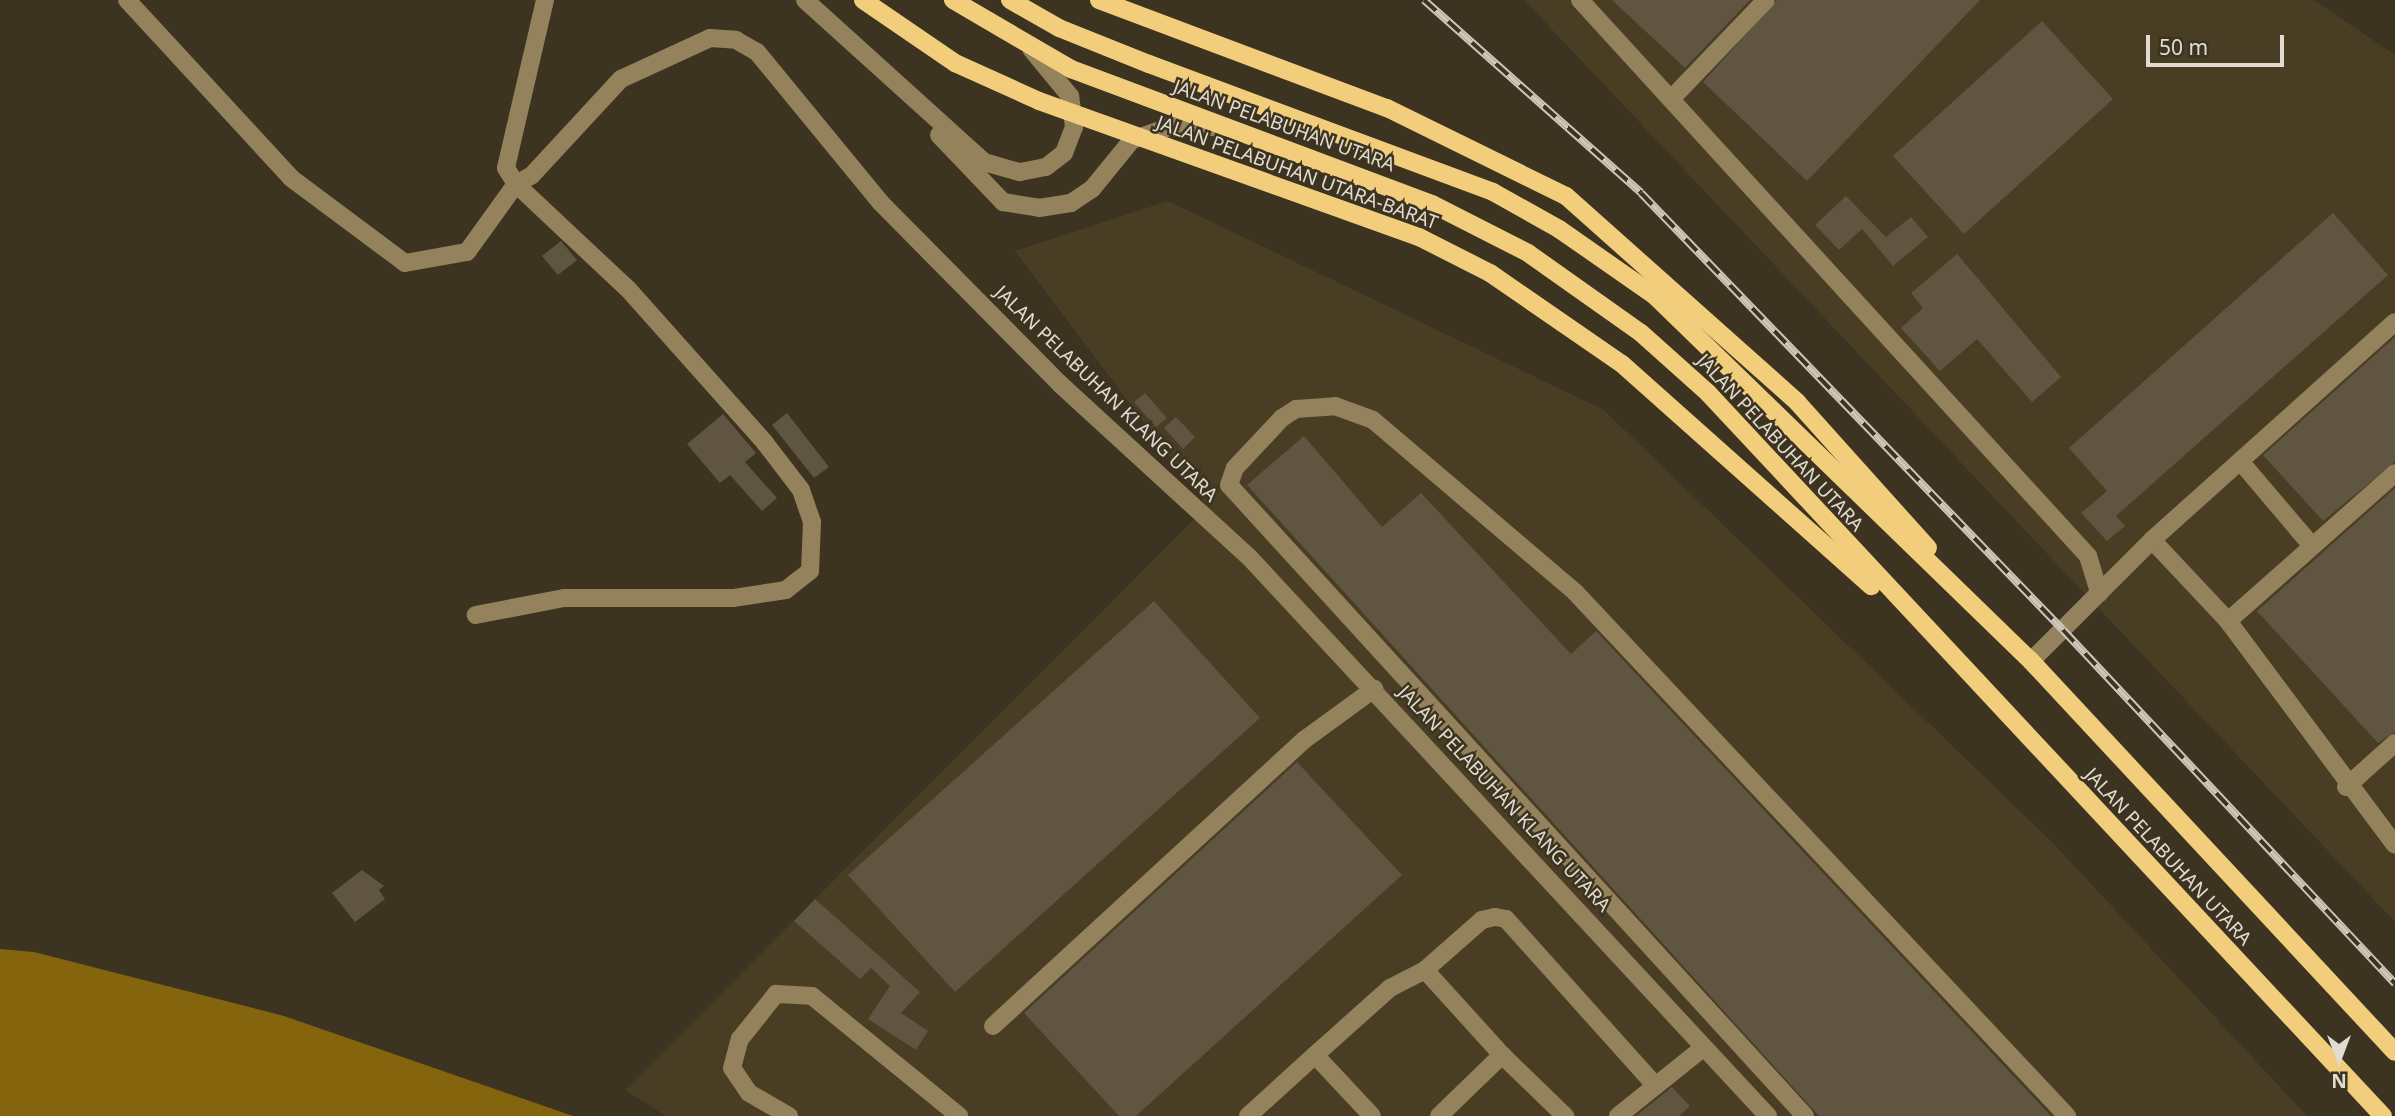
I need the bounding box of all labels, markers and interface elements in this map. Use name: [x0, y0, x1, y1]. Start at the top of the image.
scale bar: [2150, 21, 2288, 65]
text: 50 m: [2159, 33, 2208, 61]
street label: JALAN PELABUHAN UTARA: [1170, 75, 1398, 177]
street label: JALAN PELABUHAN UTARA-BARAT: [1153, 111, 1441, 235]
street label: JALAN PELABUHAN KLANG UTARA: [990, 281, 1222, 507]
street label: JALAN PELABUHAN UTARA: [1692, 350, 1868, 536]
street label: JALAN PELABUHAN KLANG UTARA: [1393, 681, 1615, 917]
street label: JALAN PELABUHAN UTARA: [2080, 764, 2256, 950]
north arrow: [2304, 1025, 2374, 1095]
text: N: [2331, 1068, 2347, 1094]

